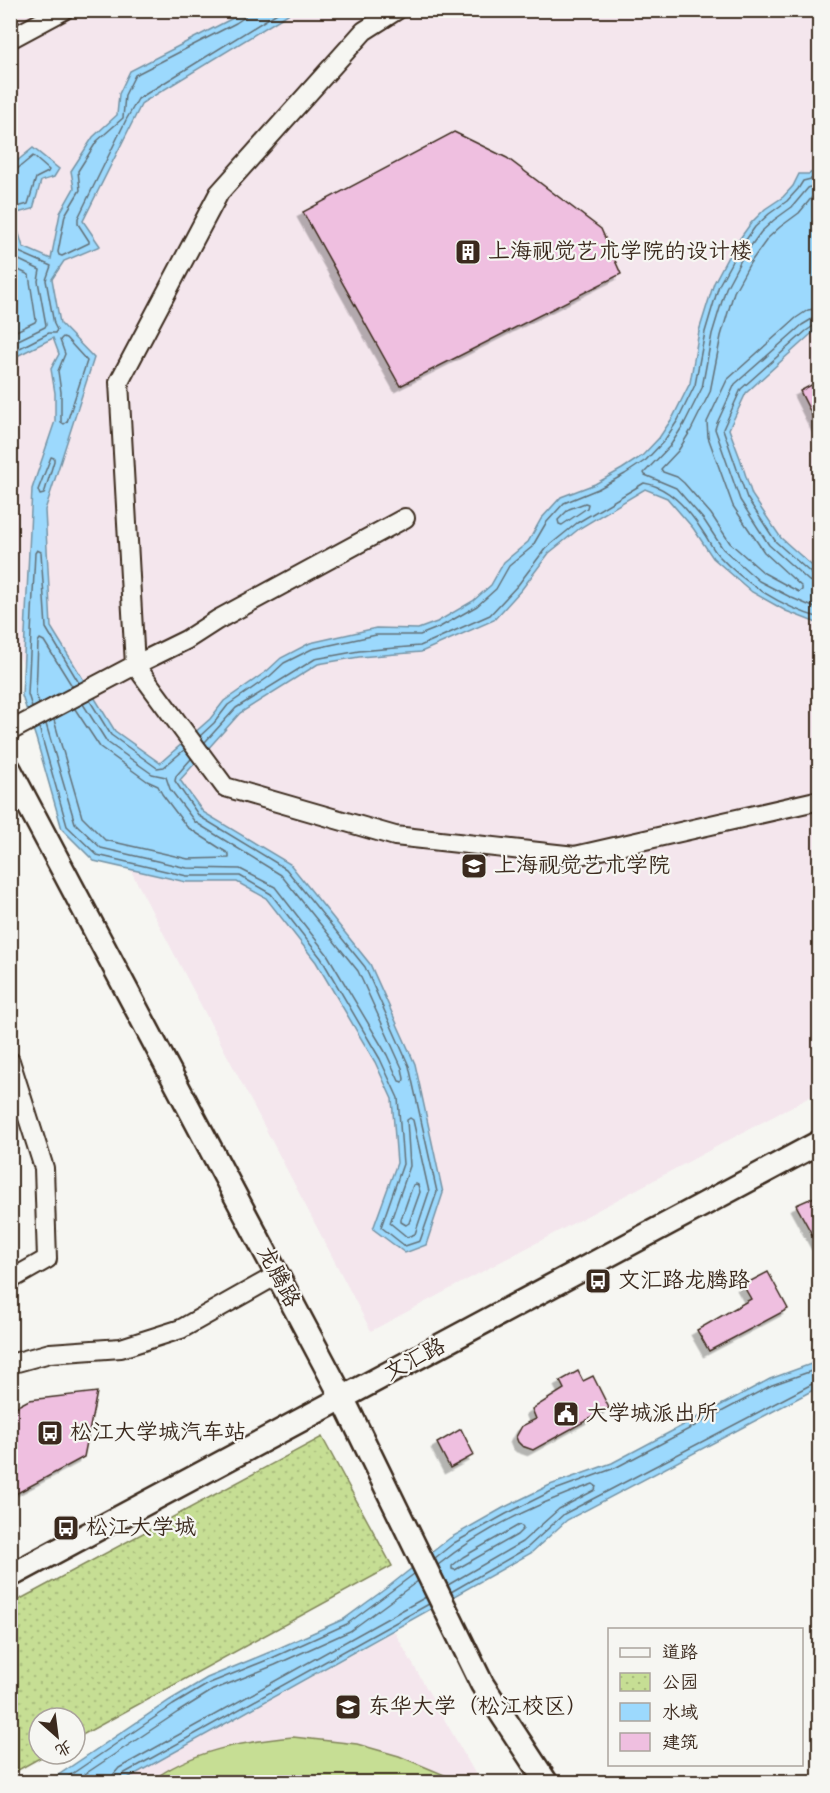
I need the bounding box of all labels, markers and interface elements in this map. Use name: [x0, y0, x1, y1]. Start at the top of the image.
building icon: 上海视觉艺术学院的设计楼: [453, 237, 483, 267]
place label: 上海视觉艺术学院的设计楼: [488, 238, 752, 266]
school or university icon: 上海视觉艺术学院: [459, 851, 489, 881]
place label: 上海视觉艺术学院: [494, 852, 670, 880]
street label: 龙腾路: [250, 1241, 306, 1313]
bus stop icon: 文汇路龙腾路: [583, 1266, 613, 1296]
place label: 文汇路龙腾路: [618, 1267, 750, 1295]
street label: 文汇路: [379, 1332, 451, 1388]
public building icon: 大学城派出所: [551, 1399, 581, 1429]
place label: 大学城派出所: [586, 1400, 718, 1428]
bus stop icon: 松江大学城汽车站: [35, 1418, 65, 1448]
place label: 松江大学城汽车站: [70, 1419, 246, 1447]
bus stop icon: 松江大学城: [51, 1513, 81, 1543]
place label: 松江大学城: [86, 1514, 196, 1542]
legend: [608, 1628, 803, 1766]
text: 道路: [662, 1641, 698, 1665]
text: 公园: [662, 1671, 698, 1695]
school or university icon: 东华大学（松江校区）: [333, 1692, 363, 1722]
place label: 东华大学（松江校区）: [368, 1693, 588, 1721]
text: 水域: [662, 1701, 698, 1725]
north arrow: [27, 1706, 87, 1766]
text: 建筑: [662, 1731, 698, 1755]
text: 北: [51, 1735, 75, 1761]

